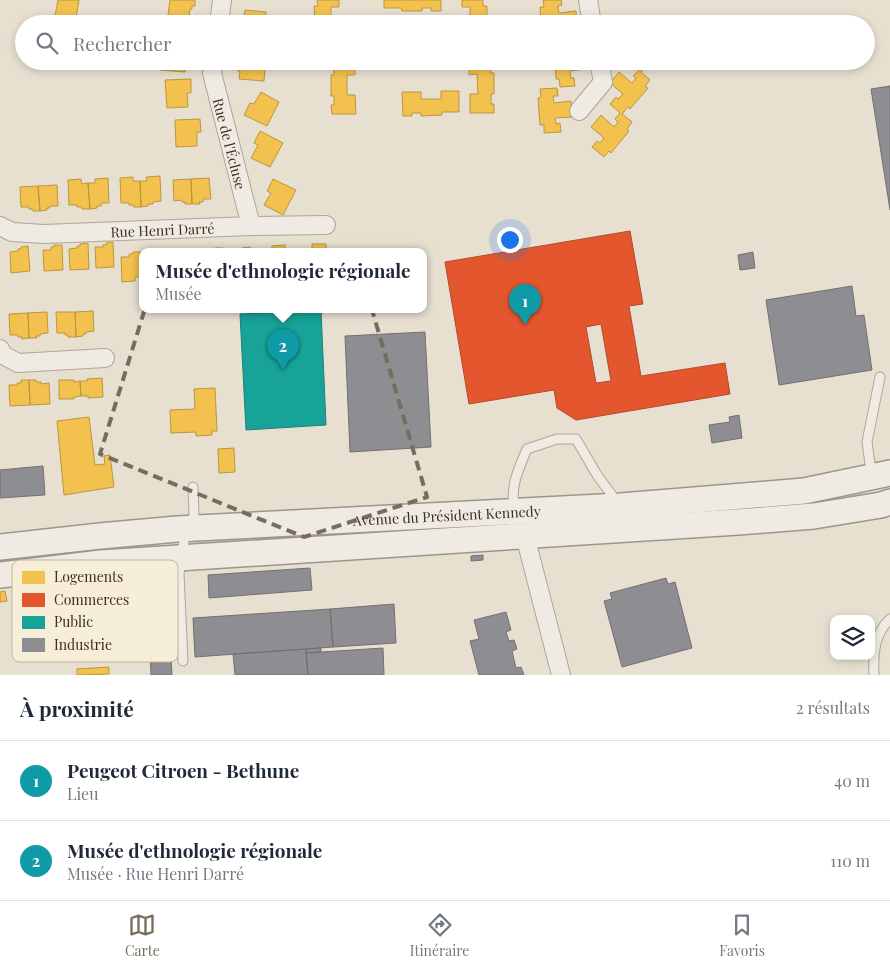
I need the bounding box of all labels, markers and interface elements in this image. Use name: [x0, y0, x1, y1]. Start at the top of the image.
search box: [15, 15, 875, 70]
icon: search: [33, 29, 61, 57]
text: Rechercher: [73, 30, 172, 56]
street label: Rue de l'Écluse: [209, 96, 251, 191]
street label: Rue Henri Darré: [110, 218, 215, 241]
your location: [497, 227, 523, 253]
popup: [139, 248, 427, 313]
text: Musée d'ethnologie régionale: [155, 257, 411, 283]
text: Musée: [155, 283, 202, 304]
pin: 1: [509, 284, 541, 325]
pin: 2: [267, 329, 299, 370]
street label: Avenue du Président Kennedy: [351, 501, 541, 529]
legend: [12, 560, 178, 662]
text: Logements: [54, 567, 123, 586]
text: Commerces: [54, 590, 129, 609]
text: Public: [54, 612, 93, 631]
map controls: [830, 615, 875, 660]
button: layers: [830, 615, 875, 660]
text: Industrie: [54, 635, 112, 654]
text: À proximité: [20, 694, 134, 722]
text: 2 résultats: [796, 697, 870, 718]
text: Peugeot Citroen - Bethune: [67, 757, 299, 783]
text: 1: [33, 770, 39, 791]
text: 40 m: [834, 770, 870, 791]
text: Lieu: [67, 783, 99, 804]
text: Musée d'ethnologie régionale: [67, 837, 322, 863]
text: 2: [32, 850, 40, 871]
text: 110 m: [830, 850, 870, 871]
text: Musée · Rue Henri Darré: [67, 863, 244, 884]
tab: Carte: [125, 911, 160, 960]
tab: Itinéraire: [410, 911, 469, 960]
tab: Favoris: [719, 911, 765, 960]

